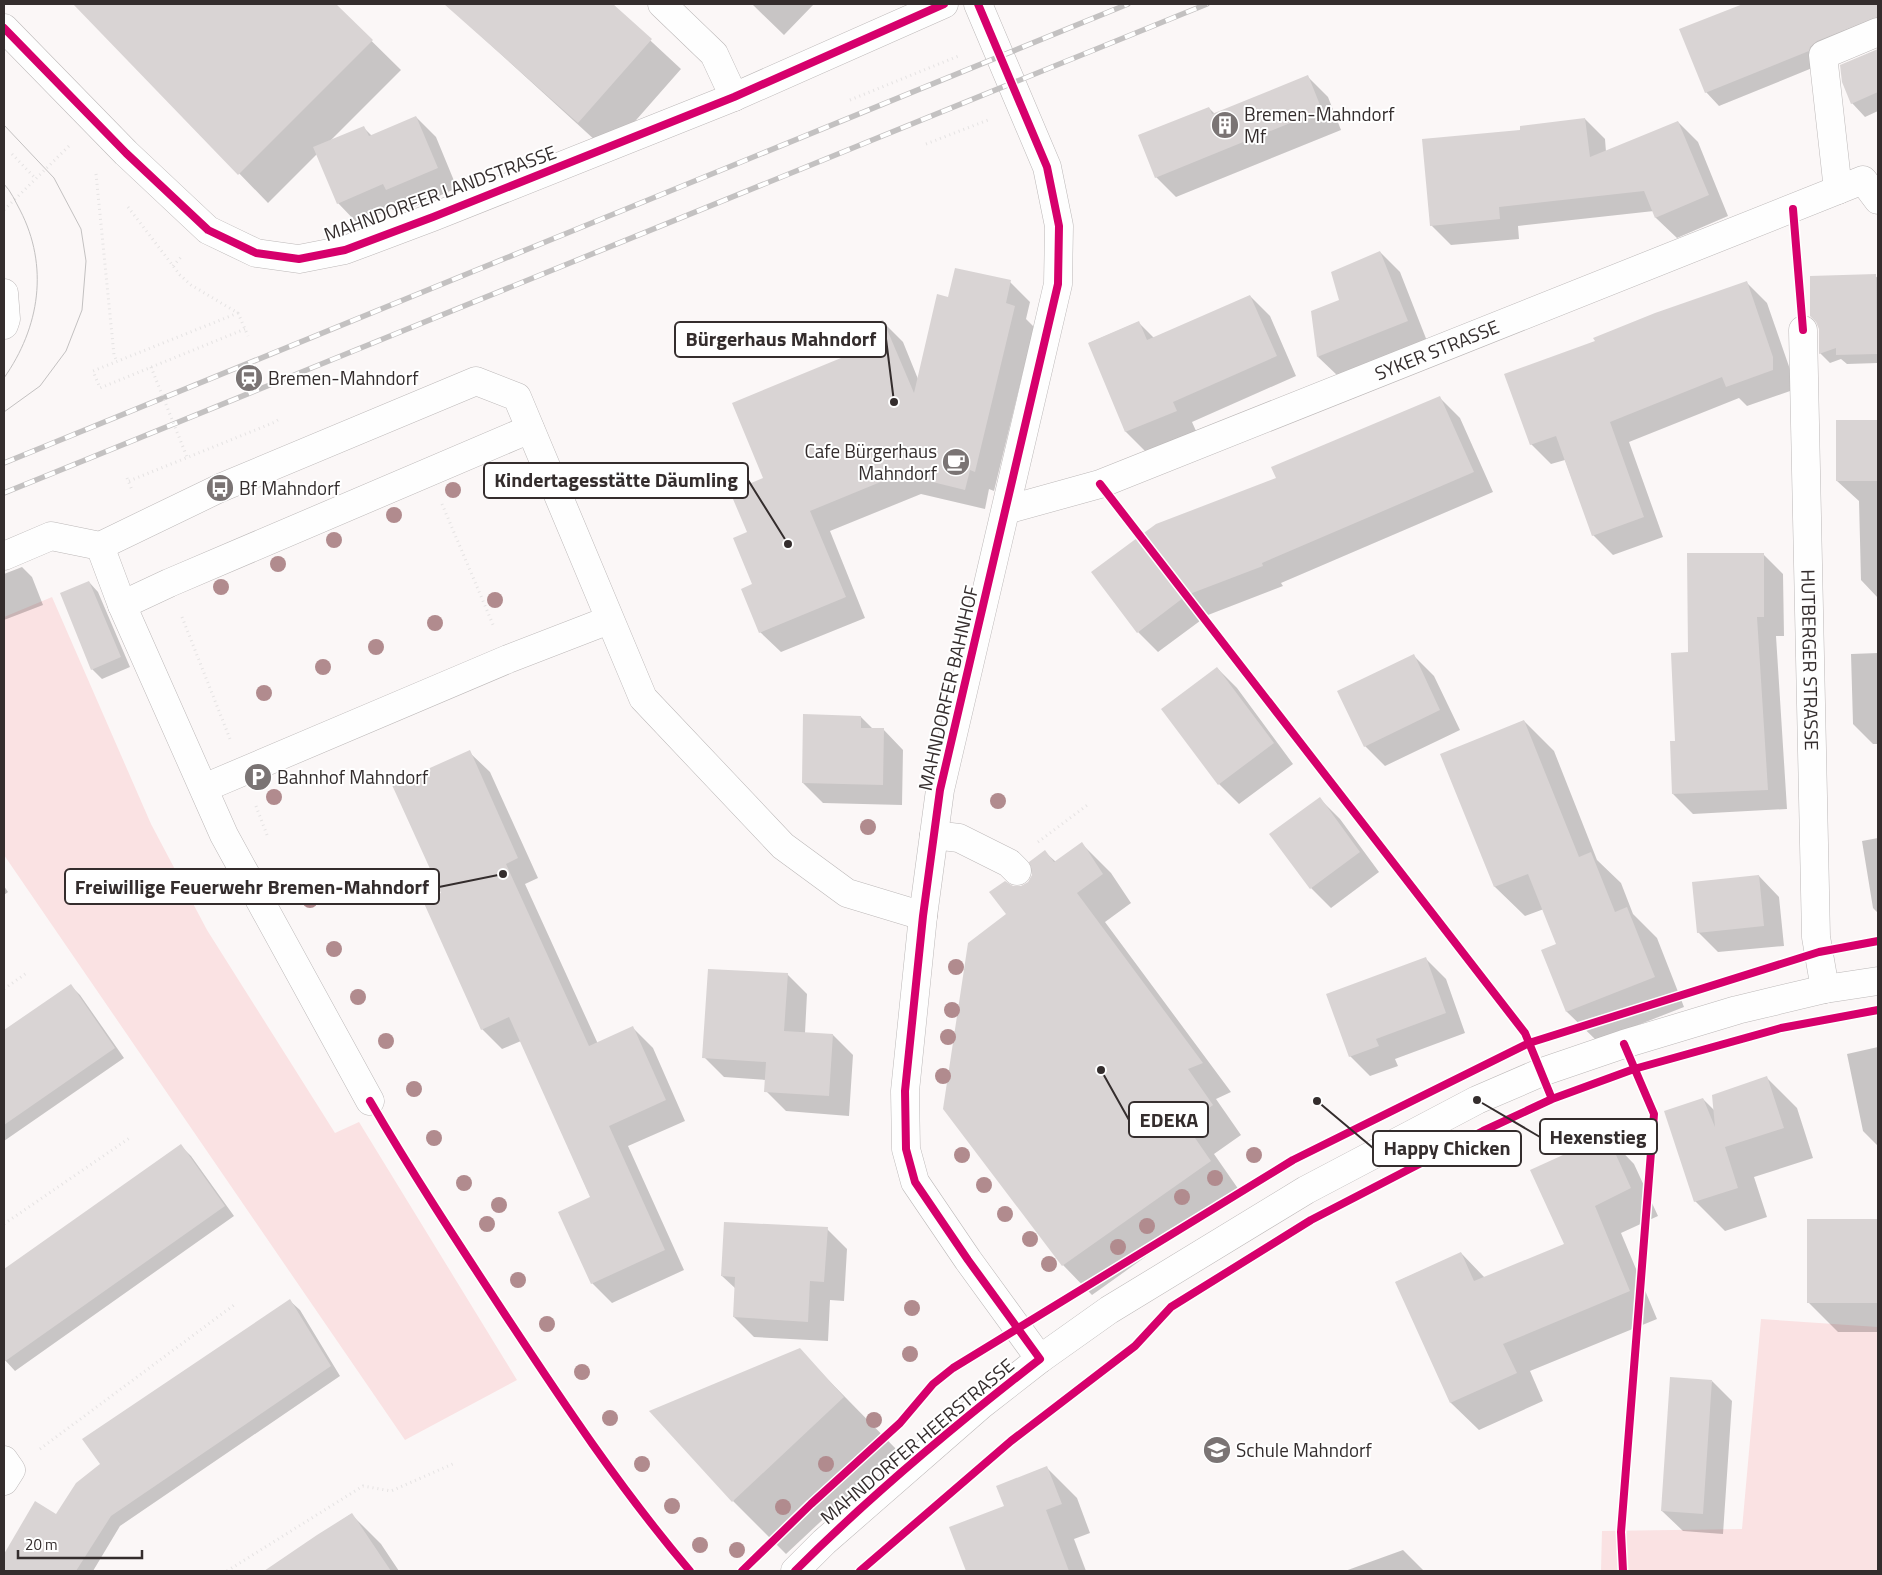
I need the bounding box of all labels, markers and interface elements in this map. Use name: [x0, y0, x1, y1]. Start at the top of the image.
place label: Bremen-Mahndorf Mf: [1244, 99, 1395, 150]
building icon: Bremen-Mahndorf Mf: [1210, 110, 1240, 140]
street label: MAHNDORFER LANDSTRASSE: [320, 137, 560, 248]
street label: SYKER STRASSE: [1370, 312, 1503, 387]
callout: Bürgerhaus Mahndorf: [675, 322, 886, 357]
text: Bürgerhaus Mahndorf: [686, 323, 876, 354]
station icon: Bremen-Mahndorf: [234, 363, 264, 393]
place label: Bremen-Mahndorf: [268, 363, 419, 392]
place label: Cafe Bürgerhaus Mahndorf: [804, 436, 938, 487]
cafe icon: Cafe Bürgerhaus Mahndorf: [941, 447, 971, 477]
callout: Kindertagesstätte Däumling: [484, 463, 748, 498]
text: Kindertagesstätte Däumling: [494, 464, 738, 495]
bus stop icon: Bf Mahndorf: [205, 473, 235, 503]
place label: Bf Mahndorf: [239, 473, 341, 502]
street label: HUTBERGER STRASSE: [1794, 569, 1827, 751]
street label: MAHNDORFER BAHNHOF: [910, 582, 985, 793]
parking icon: Bahnhof Mahndorf: [243, 762, 273, 792]
place label: Bahnhof Mahndorf: [277, 762, 429, 791]
callout: Freiwillige Feuerwehr Bremen-Mahndorf: [65, 869, 439, 904]
text: Freiwillige Feuerwehr Bremen-Mahndorf: [75, 871, 429, 902]
callout: EDEKA: [1129, 1102, 1208, 1137]
text: EDEKA: [1140, 1104, 1198, 1135]
callout: Hexenstieg: [1540, 1119, 1657, 1154]
text: Hexenstieg: [1550, 1121, 1647, 1152]
callout: Happy Chicken: [1373, 1131, 1521, 1166]
text: Happy Chicken: [1383, 1132, 1511, 1163]
street label: MAHNDORFER HEERSTRASSE: [813, 1351, 1020, 1531]
school or university icon: Schule Mahndorf: [1202, 1435, 1232, 1465]
place label: Schule Mahndorf: [1236, 1435, 1373, 1464]
scale bar: [18, 1528, 141, 1560]
text: 20 m: [25, 1533, 58, 1556]

